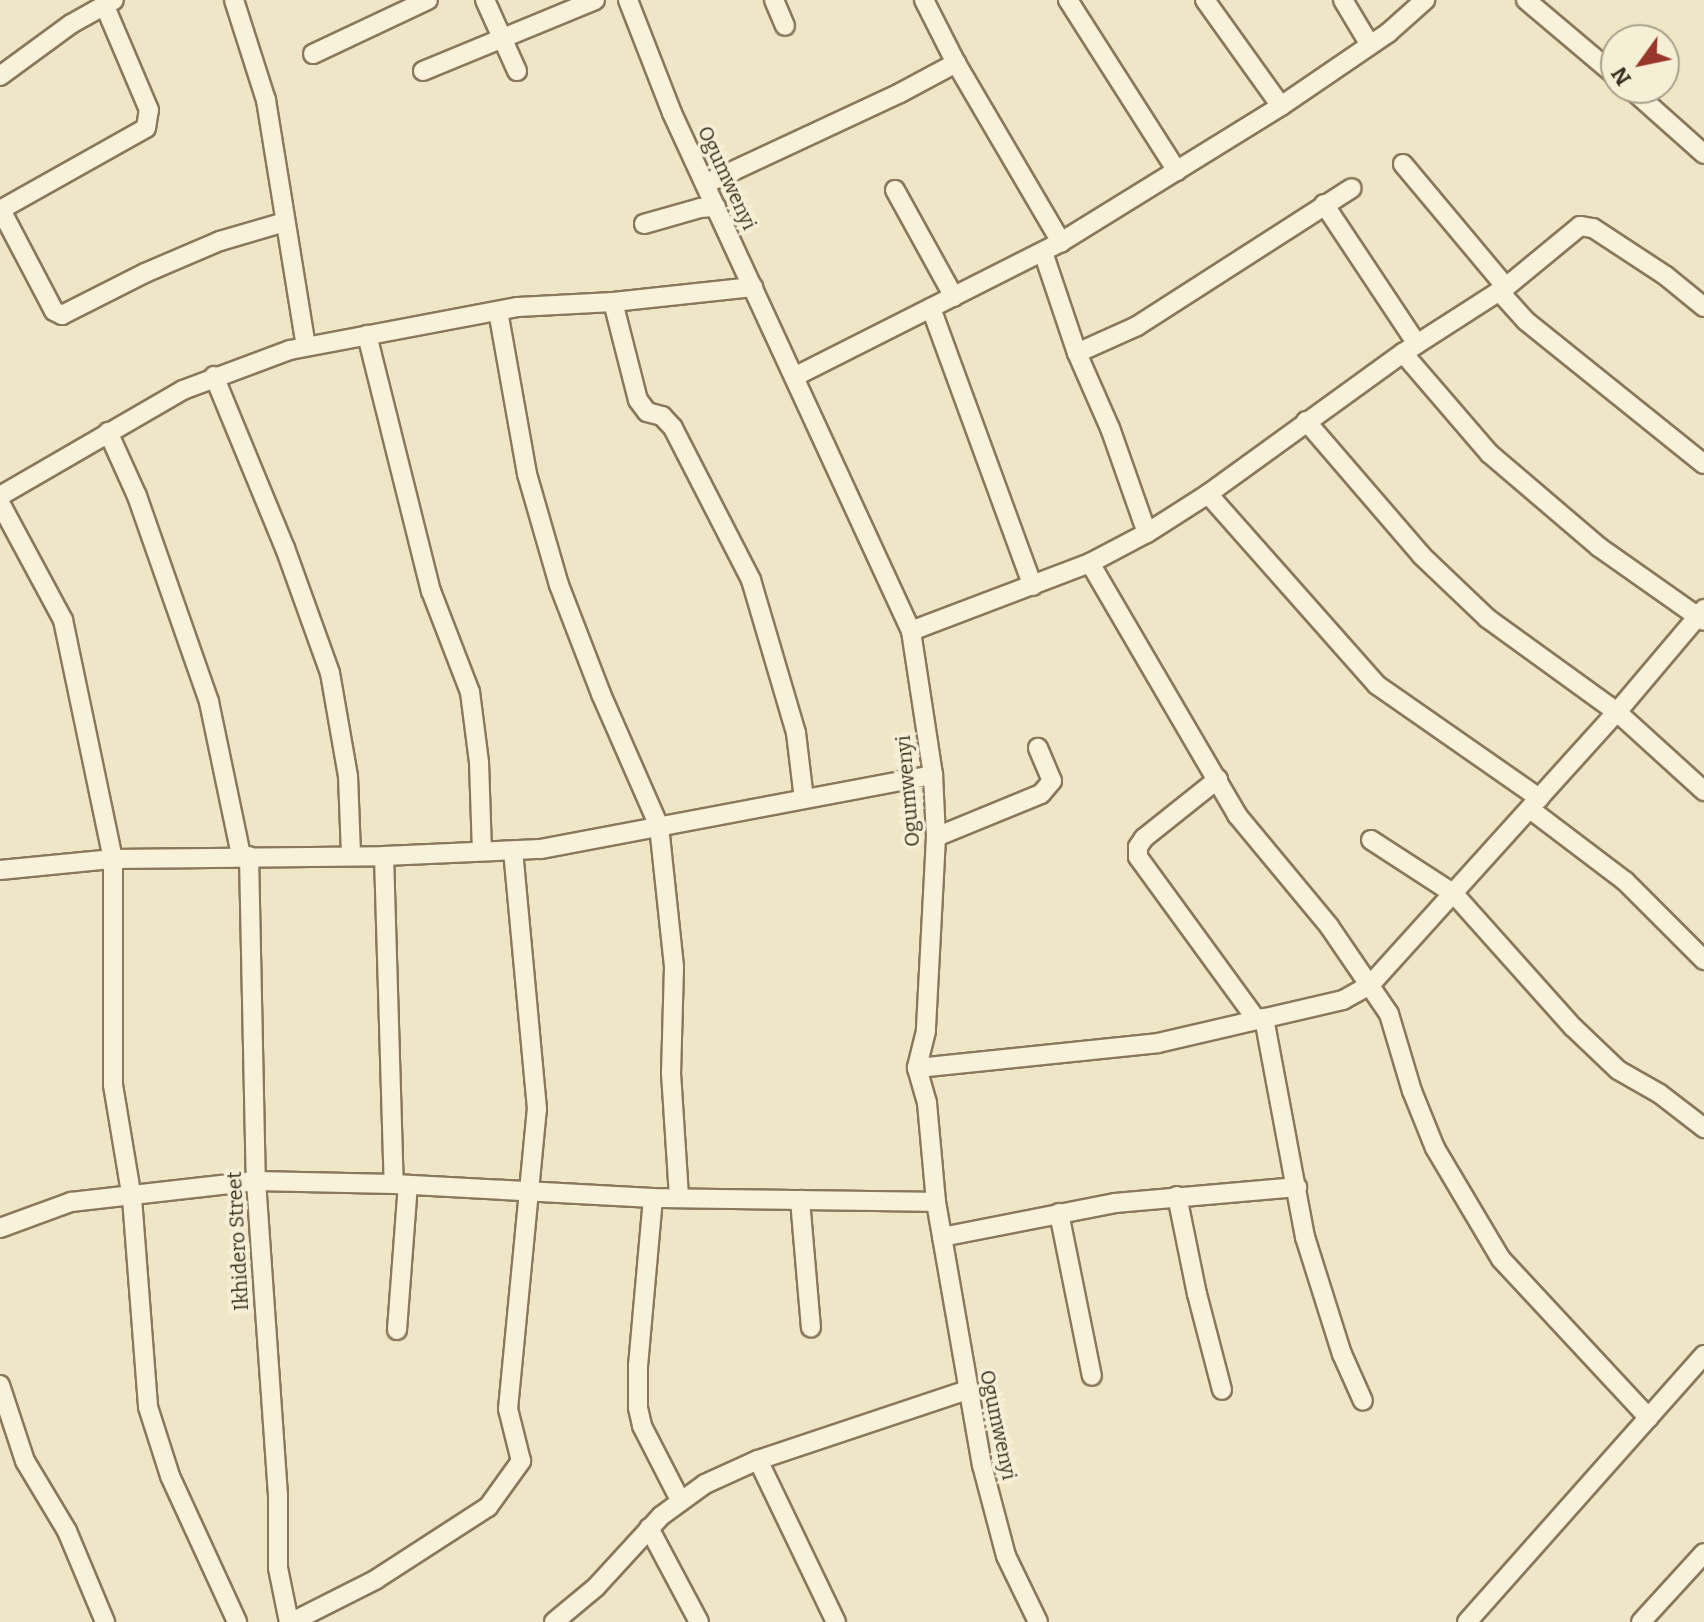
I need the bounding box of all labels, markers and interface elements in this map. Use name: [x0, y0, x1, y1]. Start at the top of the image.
north arrow: [1600, 24, 1680, 104]
text: N: [1605, 62, 1637, 91]
street label: Ogumwenyi: [693, 122, 761, 234]
street label: Ogumwenyi: [891, 734, 925, 848]
street label: Ikhidero Street: [222, 1171, 254, 1311]
street label: Ogumwenyi: [975, 1368, 1021, 1482]

